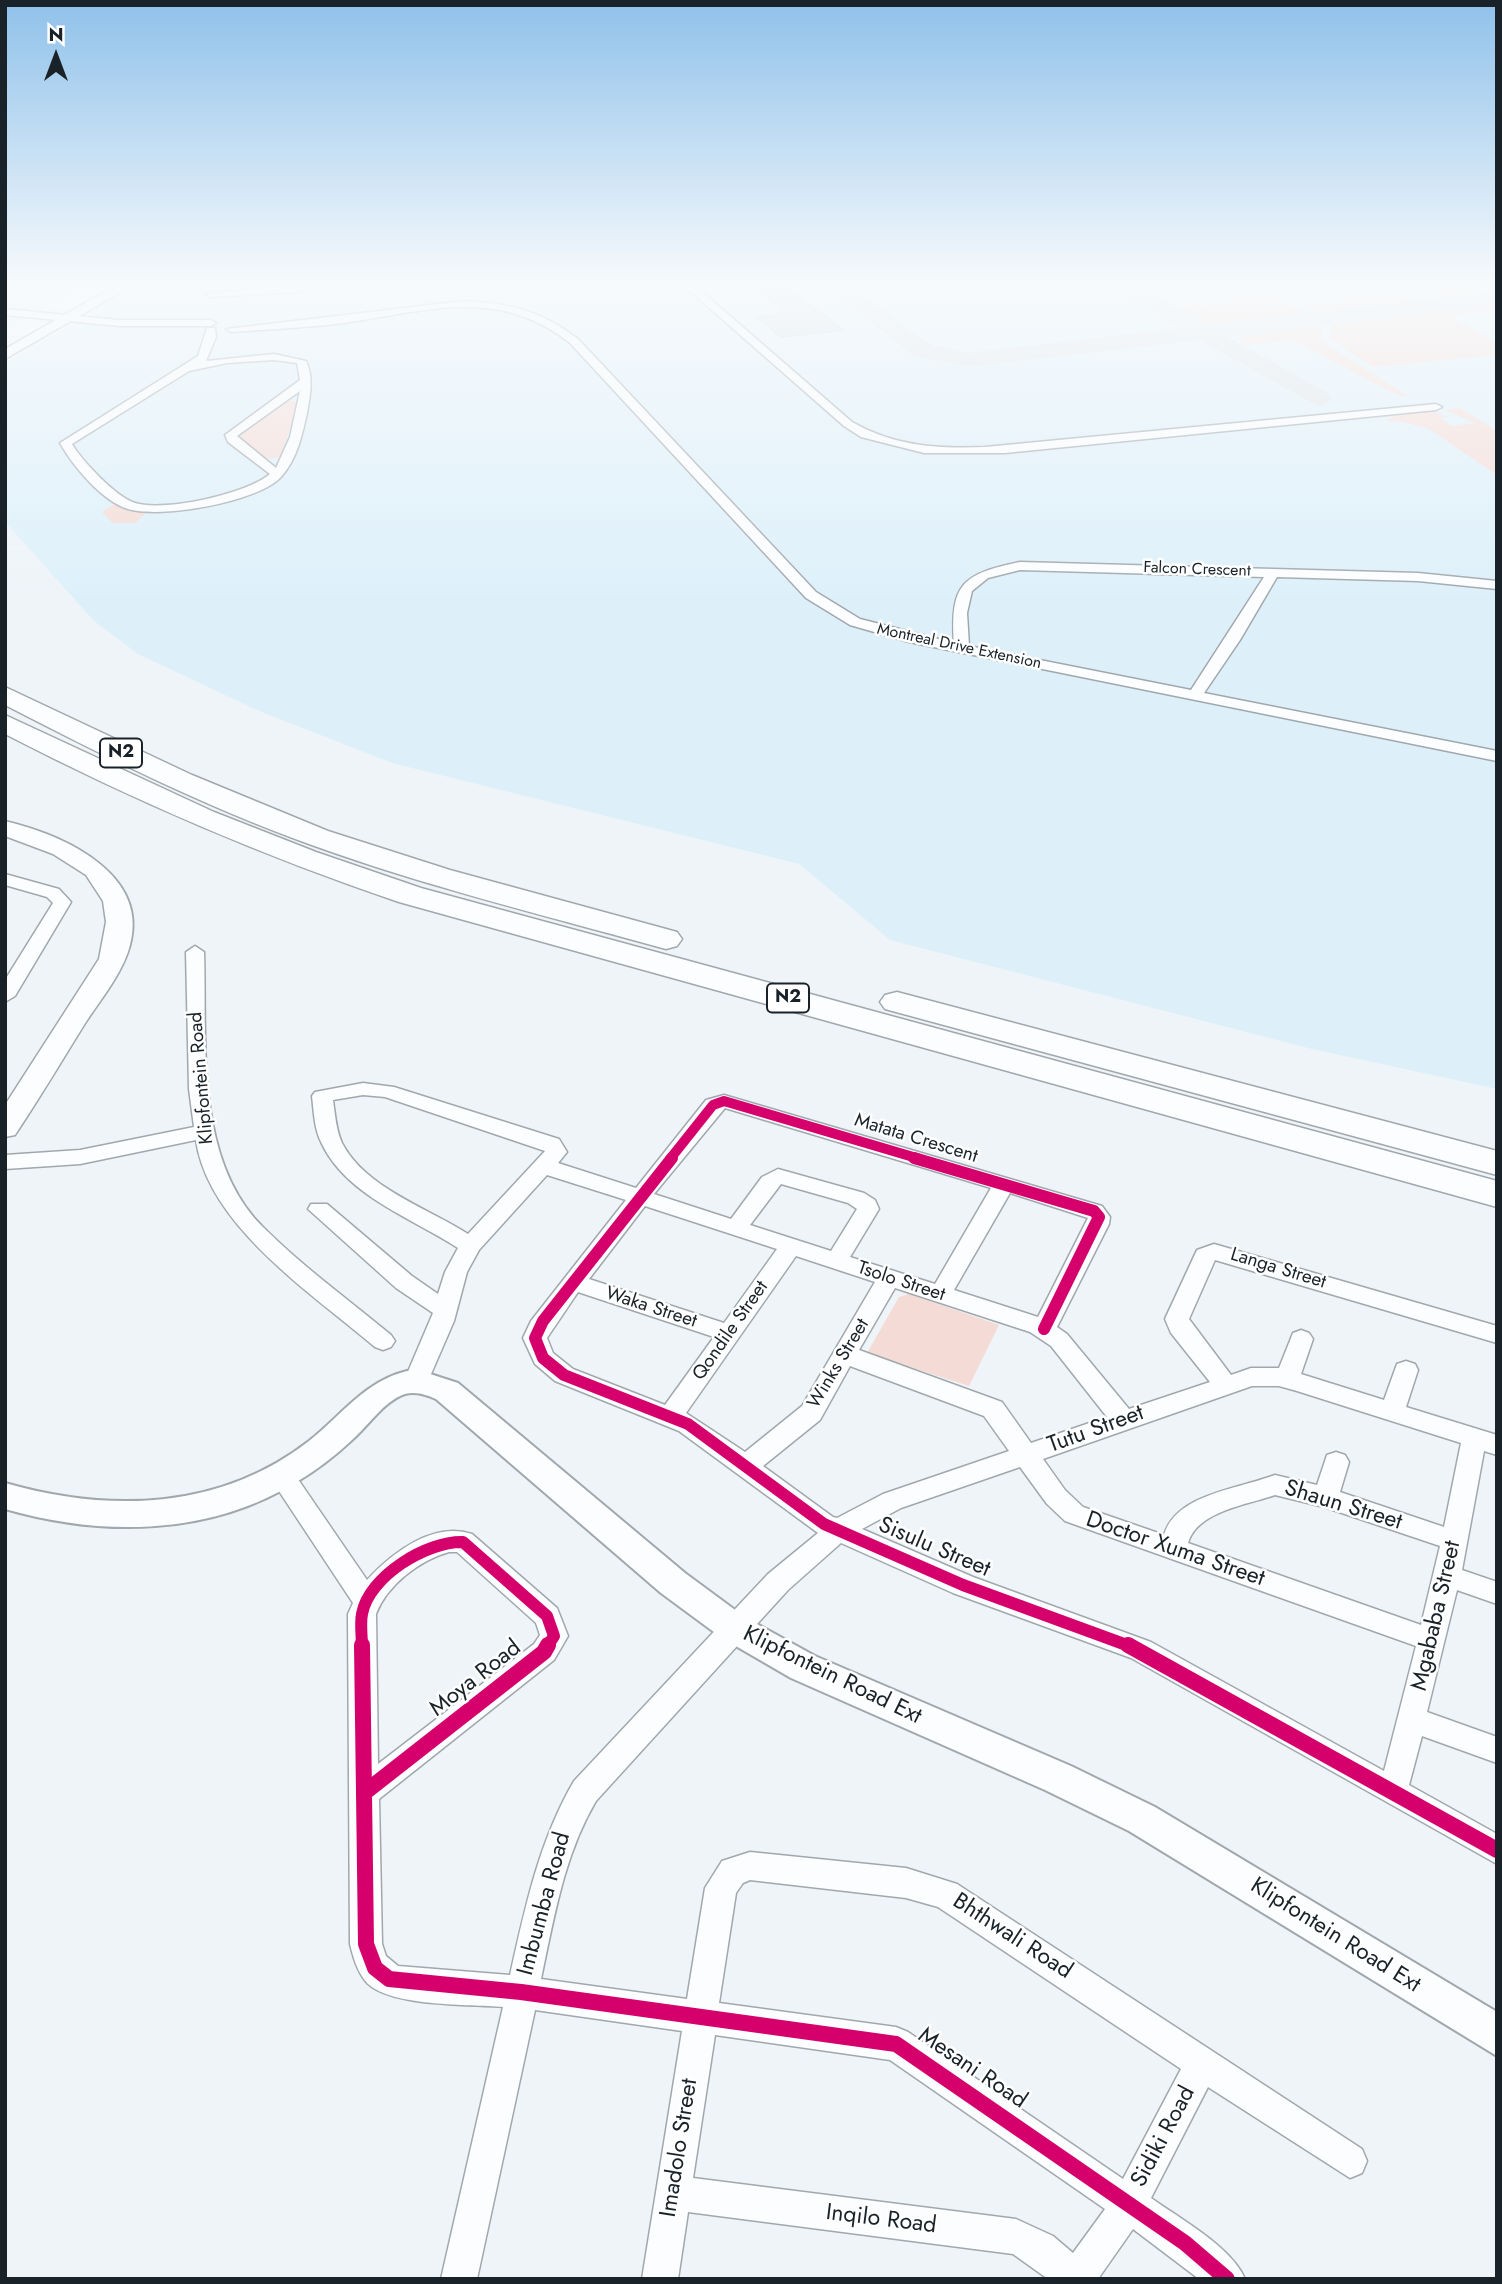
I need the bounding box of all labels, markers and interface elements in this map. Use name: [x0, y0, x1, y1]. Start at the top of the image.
north arrow: [21, 21, 91, 91]
text: N: [48, 21, 64, 48]
street label: Falcon Crescent: [1143, 559, 1251, 581]
street label: Montreal Drive Extension: [875, 620, 1043, 674]
road number: N2: [100, 738, 142, 768]
road number: N2: [767, 984, 809, 1013]
street label: Klipfontein Road: [185, 1011, 219, 1145]
street label: Matata Crescent: [852, 1109, 980, 1169]
street label: Langa Street: [1227, 1244, 1329, 1294]
street label: Tsolo Street: [854, 1257, 948, 1307]
street label: Qondile Street: [688, 1277, 774, 1385]
street label: Waka Street: [603, 1283, 699, 1333]
street label: Winks Street: [803, 1315, 875, 1413]
street label: Tutu Street: [1044, 1400, 1148, 1460]
street label: Shaun Street: [1281, 1475, 1405, 1537]
street label: Doctor Xuma Street: [1082, 1507, 1268, 1593]
street label: Sisulu Street: [874, 1512, 994, 1584]
street label: Mgababa Street: [1406, 1538, 1468, 1694]
street label: Klipfontein Road Ext: [738, 1621, 926, 1731]
street label: Moya Road: [425, 1635, 527, 1723]
street label: Imbumba Road: [513, 1829, 577, 1979]
street label: Klipfontein Road Ext: [1245, 1873, 1425, 1999]
street label: Bhthwali Road: [947, 1888, 1077, 1986]
street label: Mesani Road: [912, 2023, 1032, 2115]
street label: Imadolo Street: [655, 2077, 705, 2219]
street label: Sidiki Road: [1126, 2082, 1202, 2192]
street label: Inqilo Road: [824, 2200, 938, 2240]

